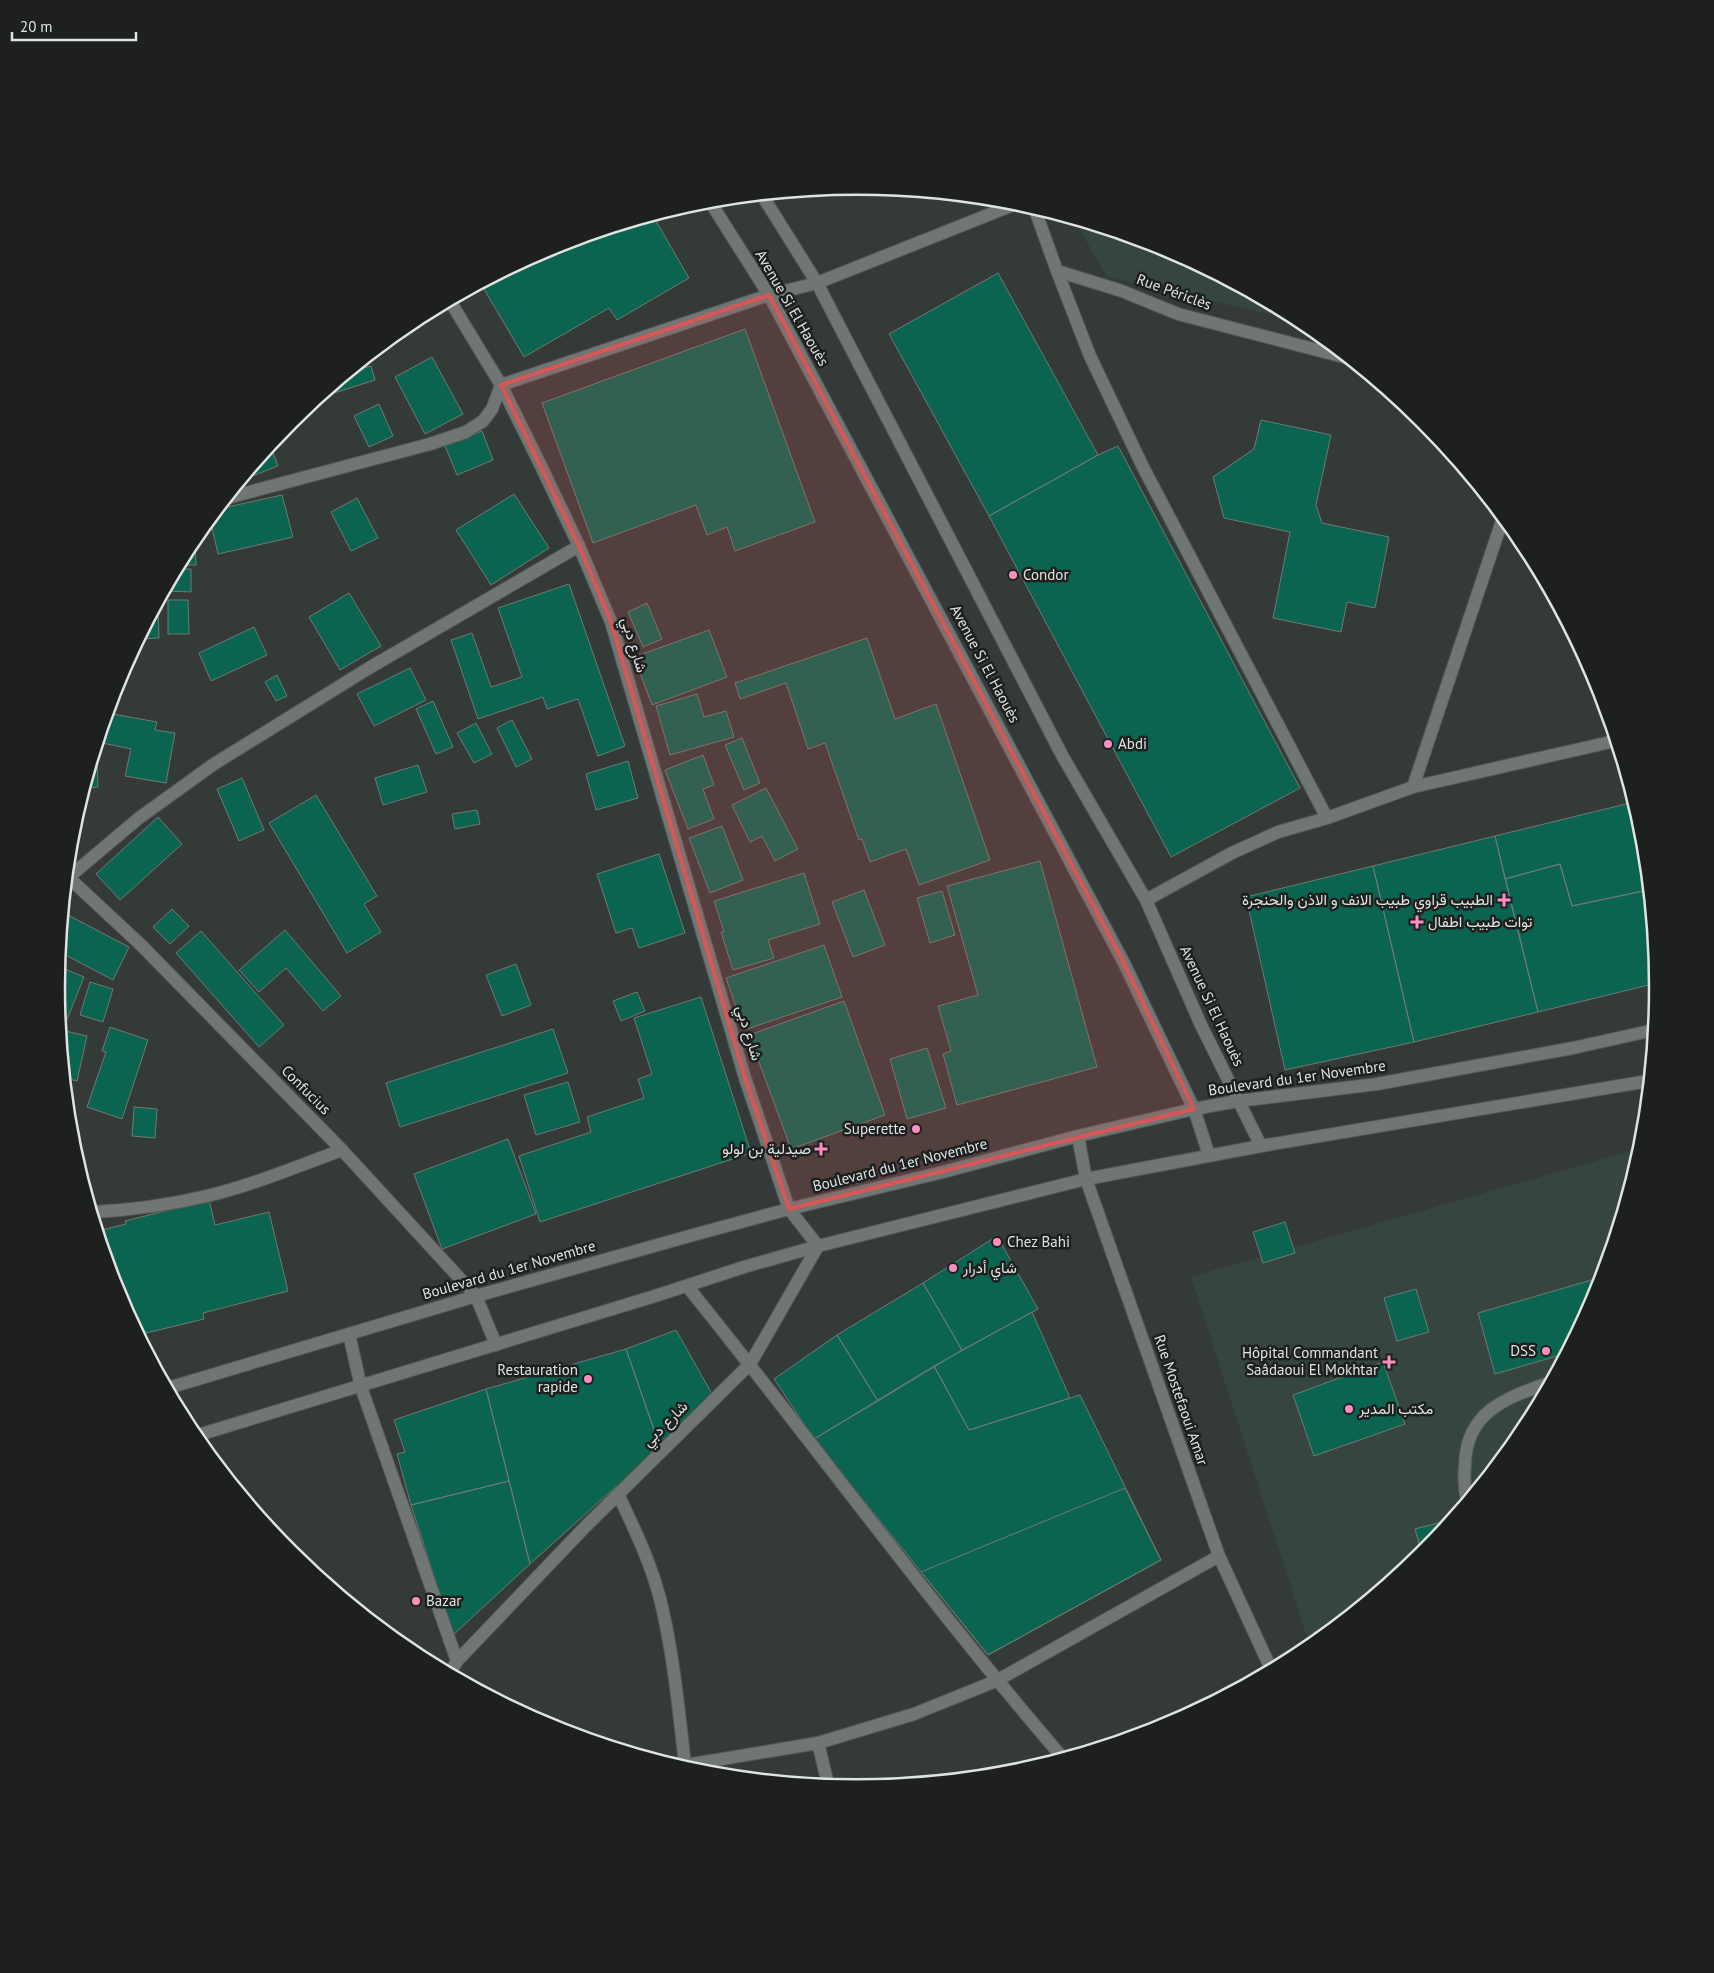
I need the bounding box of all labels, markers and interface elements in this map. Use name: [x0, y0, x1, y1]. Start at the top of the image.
scale bar: [12, 10, 136, 42]
text: 20 m: [20, 17, 53, 36]
street label: Avenue Si El Haouès: [751, 246, 833, 369]
street label: Rue Périclès: [1134, 269, 1214, 314]
place label: Condor: [1023, 565, 1069, 584]
marker: Condor: [1007, 569, 1019, 581]
street label: Avenue Si El Haouès: [946, 602, 1025, 726]
street label: شارع دبي: [613, 615, 652, 676]
place label: Abdi: [1118, 734, 1147, 753]
marker: Abdi: [1102, 738, 1114, 750]
place label: الطبيب قراوي طبيب الانف و الاذن والحنجرة: [1242, 890, 1493, 913]
marker: الطبيب قراوي طبيب الانف و الاذن والحنجرة: [1497, 893, 1511, 907]
place label: توات طبيب اطفال: [1428, 912, 1533, 931]
marker: توات طبيب اطفال: [1410, 915, 1424, 929]
street label: Avenue Si El Haouès: [1176, 942, 1249, 1069]
street label: شارع دبي: [728, 1003, 767, 1064]
street label: Boulevard du 1er Novembre: [1207, 1056, 1387, 1099]
street label: Confucius: [278, 1061, 335, 1118]
place label: Superette: [844, 1119, 906, 1138]
marker: Superette: [910, 1123, 922, 1135]
street label: Boulevard du 1er Novembre: [811, 1134, 989, 1195]
place label: صيدلية بن لولو: [722, 1139, 811, 1159]
marker: صيدلية بن لولو: [815, 1143, 827, 1155]
place label: Chez Bahi: [1007, 1232, 1070, 1251]
street label: Boulevard du 1er Novembre: [420, 1236, 598, 1303]
marker: Chez Bahi: [991, 1236, 1003, 1248]
place label: شاي أدرار: [962, 1258, 1017, 1281]
marker: شاي أدرار: [947, 1262, 959, 1274]
street label: Rue Mostefaoui Amar: [1150, 1332, 1213, 1468]
place label: DSS: [1510, 1341, 1536, 1360]
place label: Hôpital Commandant Saâdaoui El Mokhtar: [1242, 1343, 1378, 1379]
marker: DSS: [1540, 1345, 1552, 1357]
marker: Hôpital Commandant Saâdaoui El Mokhtar: [1382, 1355, 1396, 1369]
place label: Restauration rapide: [497, 1360, 578, 1396]
marker: Restauration rapide: [582, 1373, 594, 1385]
street label: شارع دبي: [638, 1397, 694, 1453]
place label: مكتب المدير: [1358, 1399, 1433, 1418]
marker: مكتب المدير: [1343, 1403, 1355, 1415]
place label: Bazar: [426, 1591, 461, 1610]
marker: Bazar: [410, 1595, 422, 1607]

